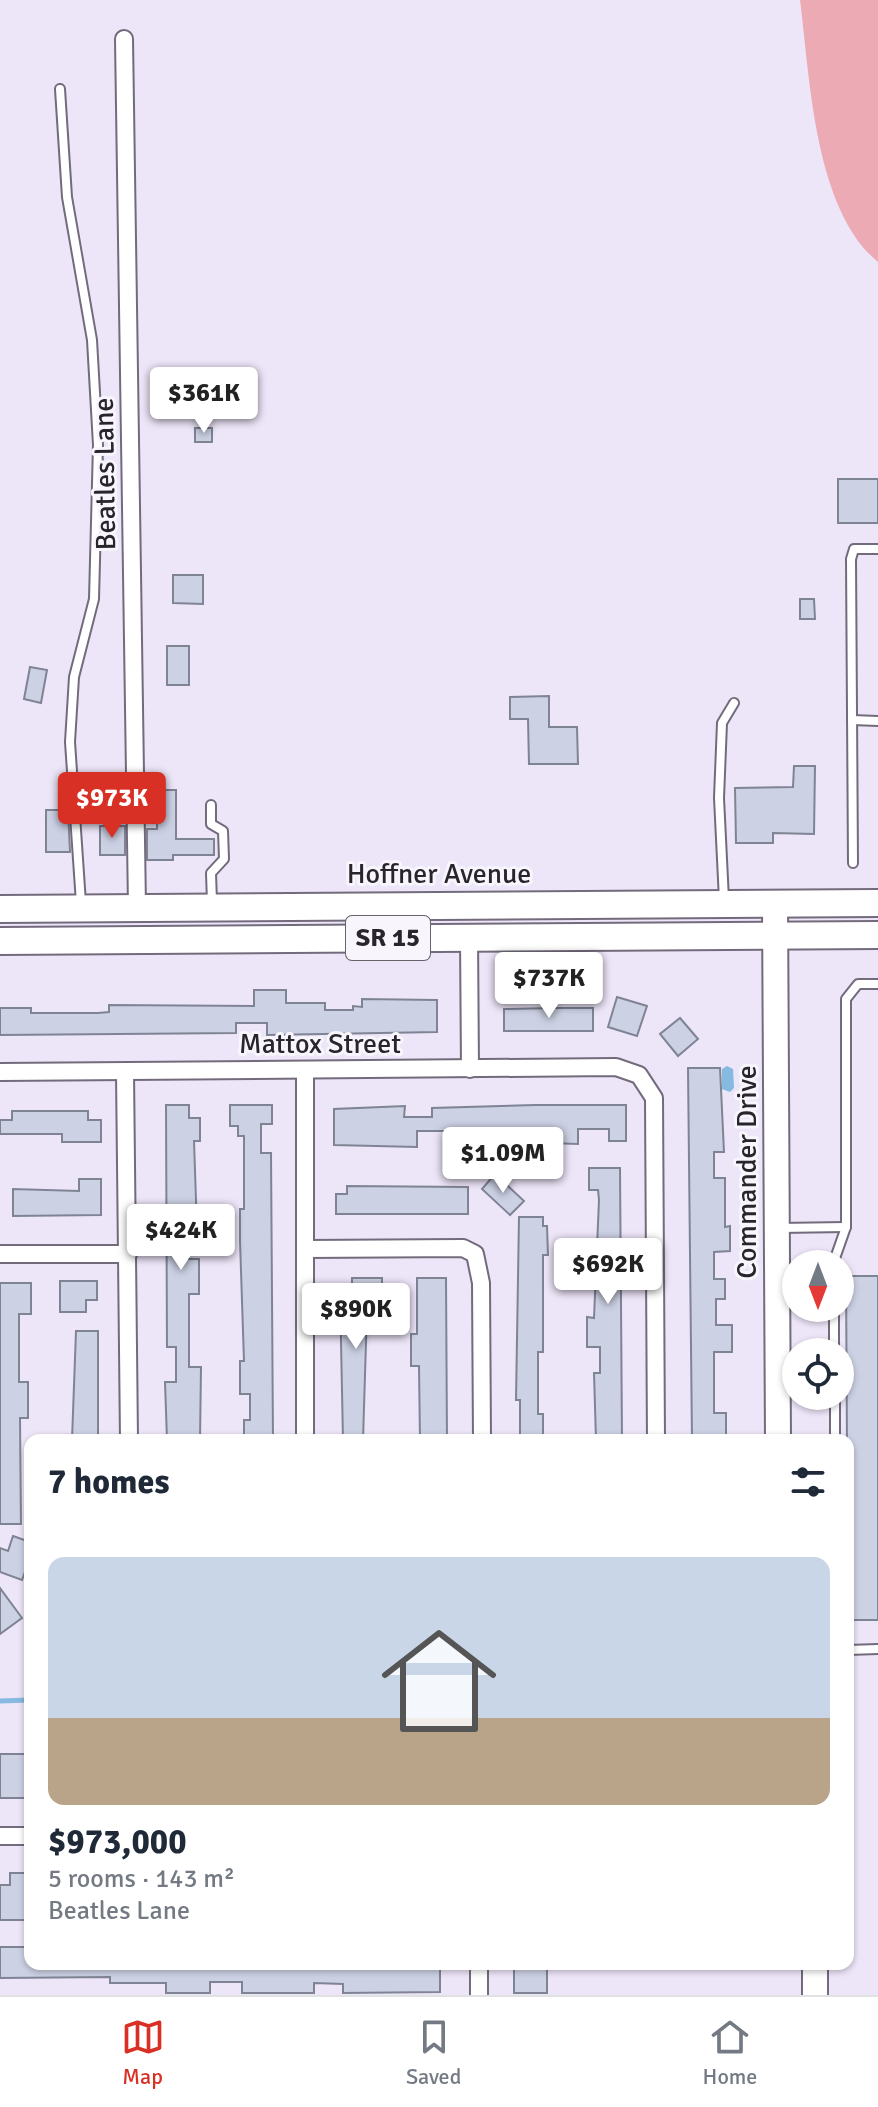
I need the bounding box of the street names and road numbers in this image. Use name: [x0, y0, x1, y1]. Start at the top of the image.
street label: Beatles Lane: [87, 397, 123, 551]
street label: Hoffner Avenue: [347, 857, 531, 891]
road number: SR 15: [346, 916, 430, 960]
street label: Mattox Street: [239, 1027, 401, 1061]
street label: Commander Drive: [730, 1065, 764, 1279]

